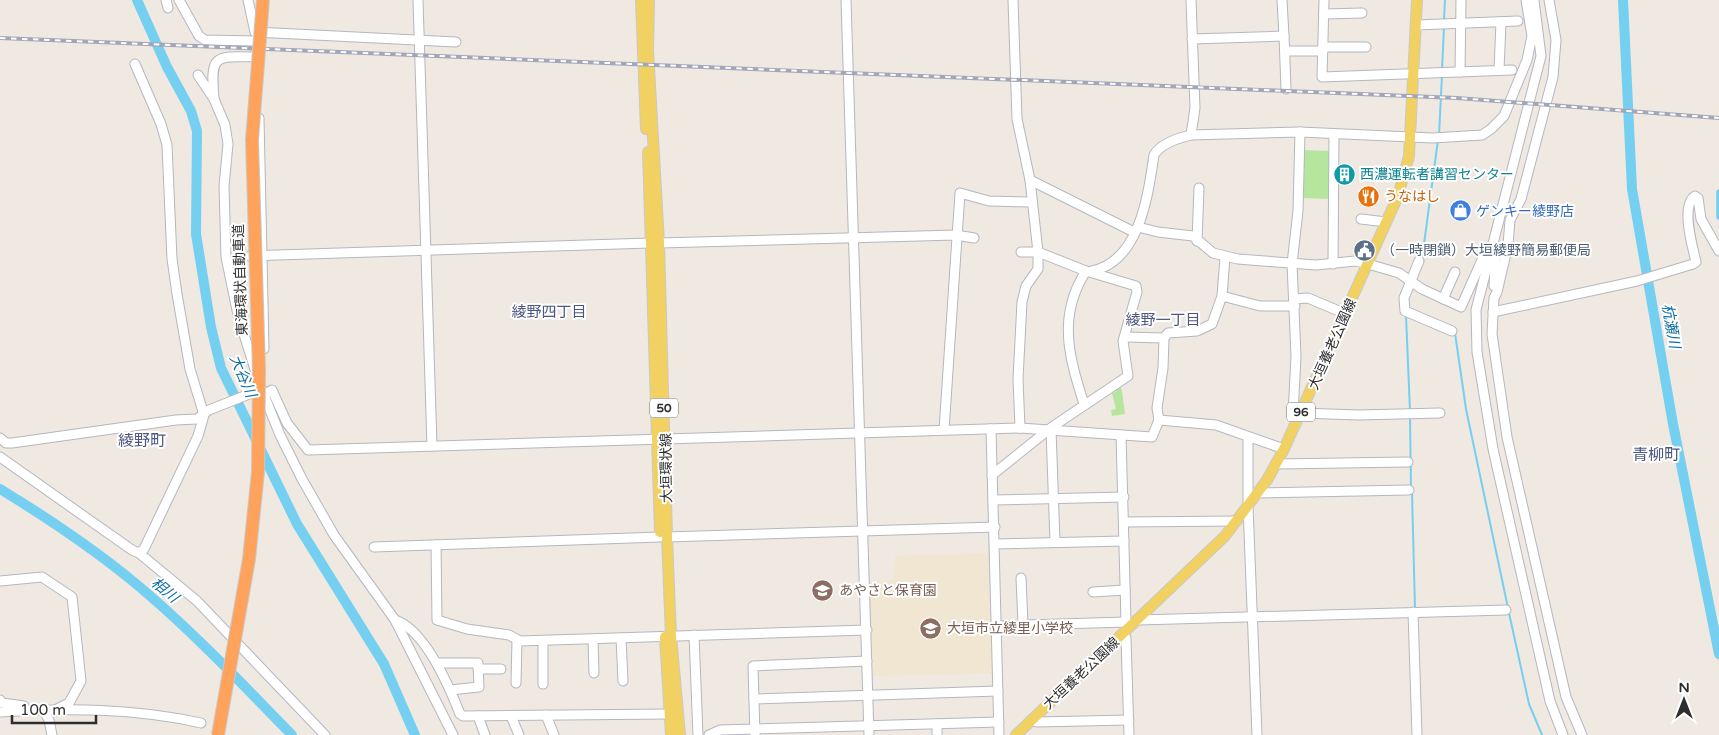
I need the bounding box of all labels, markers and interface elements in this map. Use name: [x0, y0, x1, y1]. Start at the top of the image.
building icon: 西濃運転者講習センター: [1332, 162, 1356, 186]
place label: 西濃運転者講習センター: [1360, 166, 1514, 183]
restaurant icon: うなはし: [1356, 184, 1380, 208]
place label: うなはし: [1384, 188, 1440, 205]
shop icon: ゲンキー綾野店: [1448, 199, 1472, 223]
place label: ゲンキー綾野店: [1476, 203, 1574, 220]
street label: 東海環状自動車道: [230, 224, 251, 336]
public building icon: （一時閉鎖）大垣綾野簡易郵便局: [1353, 238, 1377, 262]
place label: （一時閉鎖）大垣綾野簡易郵便局: [1381, 242, 1591, 259]
street label: 大垣養老公園線: [1305, 296, 1360, 392]
water label: 杭瀬川: [1658, 302, 1684, 352]
district label: 綾野四丁目: [511, 303, 587, 321]
district label: 綾野一丁目: [1125, 311, 1201, 329]
water label: 大谷川: [226, 352, 261, 402]
road number: 50: [650, 398, 678, 418]
road number: 96: [1287, 402, 1315, 422]
district label: 綾野町: [118, 431, 166, 451]
street label: 大垣環状線: [657, 433, 676, 503]
district label: 青柳町: [1632, 445, 1680, 465]
water label: 相川: [148, 573, 184, 608]
school or university icon: あやさと保育園: [811, 578, 835, 602]
place label: あやさと保育園: [839, 582, 937, 599]
school or university icon: 大垣市立綾里小学校: [919, 616, 943, 640]
place label: 大垣市立綾里小学校: [947, 620, 1073, 637]
street label: 大垣養老公園線: [1040, 634, 1123, 713]
north arrow: [1659, 675, 1709, 725]
text: N: [1678, 679, 1690, 696]
scale bar: [12, 692, 96, 724]
text: 100 m: [20, 701, 66, 719]

